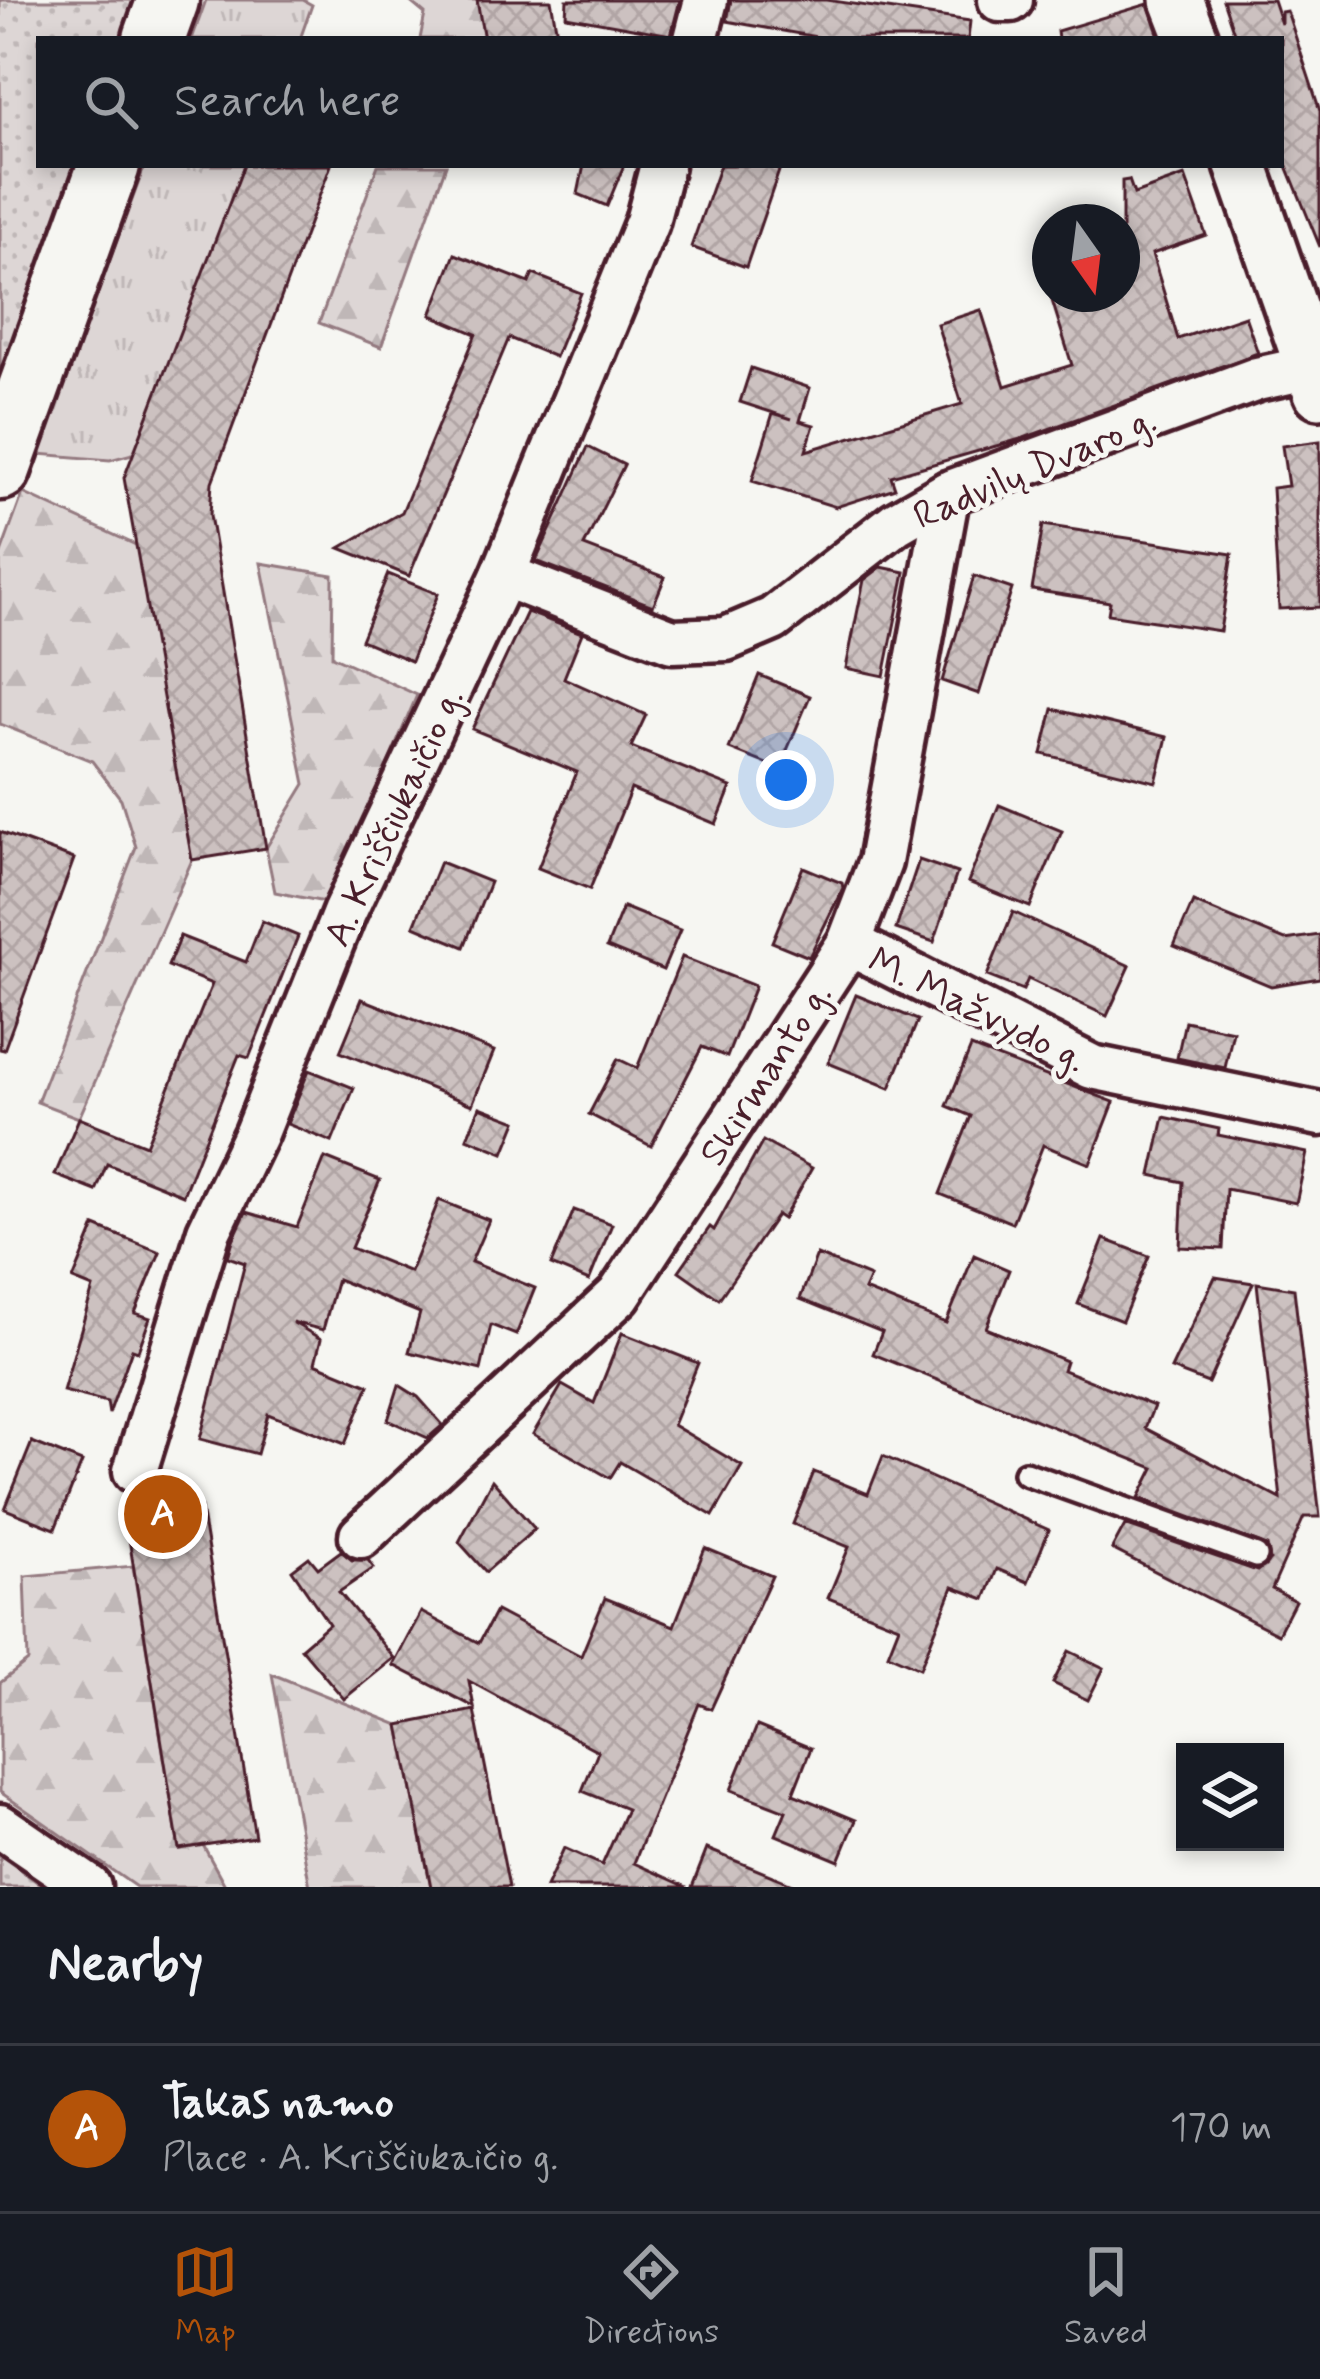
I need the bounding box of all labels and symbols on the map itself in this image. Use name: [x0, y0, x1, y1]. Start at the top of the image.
north arrow: [1032, 204, 1140, 312]
street label: Radvilų Dvaro g.: [906, 395, 1165, 543]
street label: A. Kriščiukaičio g.: [313, 680, 478, 955]
your location: [756, 750, 816, 810]
street label: M. Mažvydo g.: [859, 936, 1094, 1086]
street label: Skirmanto g.: [689, 973, 845, 1177]
pin: A: [124, 1469, 202, 1559]

